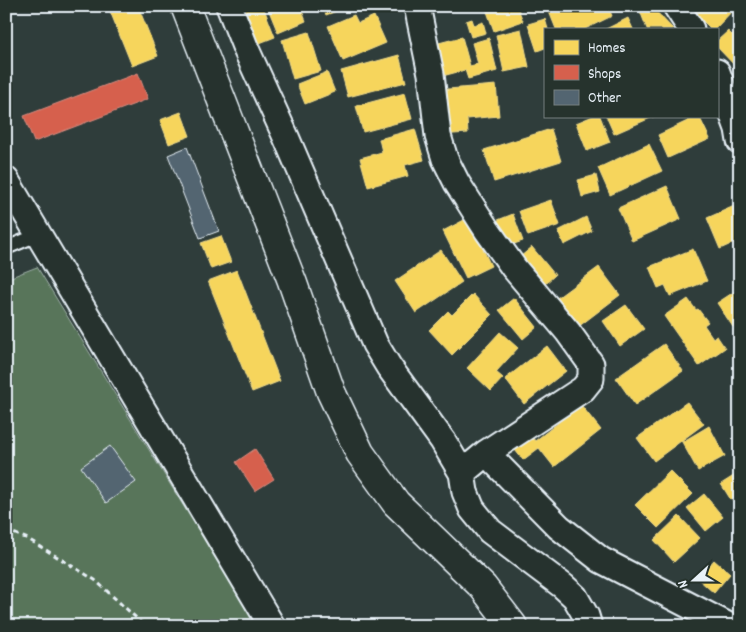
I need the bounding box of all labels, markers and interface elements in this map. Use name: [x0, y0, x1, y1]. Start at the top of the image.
legend: [544, 28, 718, 118]
text: Homes: [588, 38, 626, 60]
text: Shops: [588, 64, 621, 86]
text: Other: [588, 88, 622, 110]
north arrow: [668, 554, 718, 604]
text: N: [673, 577, 694, 591]

